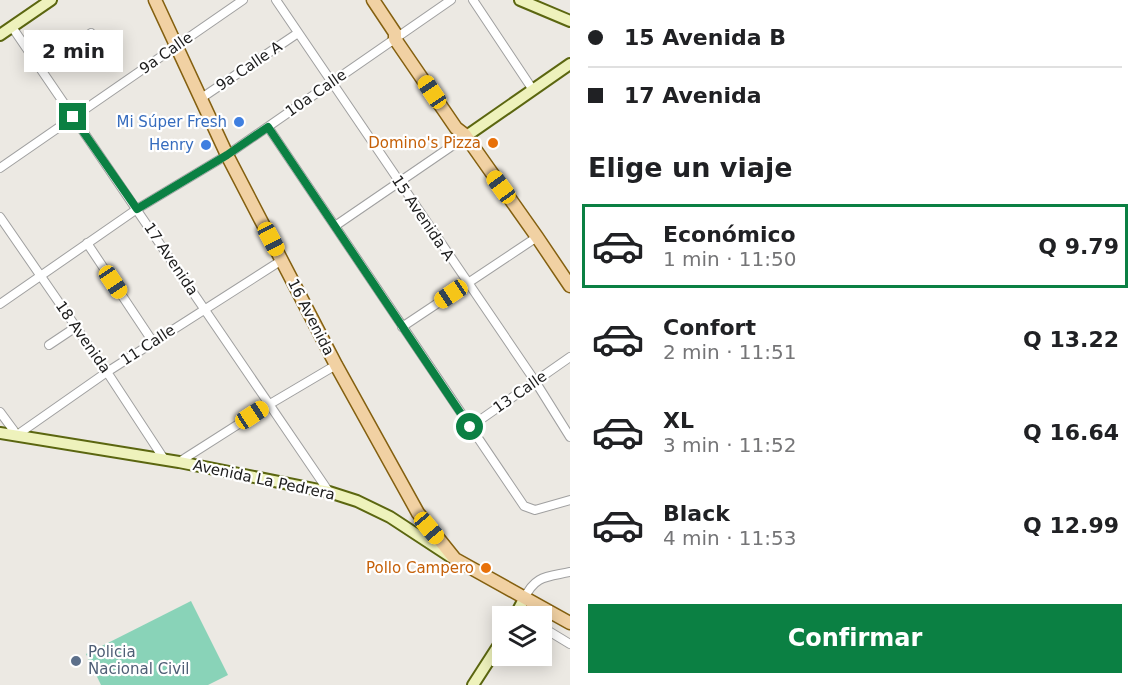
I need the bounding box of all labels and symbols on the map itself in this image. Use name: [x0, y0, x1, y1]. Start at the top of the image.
street label: 9a Calle: [136, 28, 196, 78]
callout: 2 min: [23, 30, 122, 72]
street label: 9a Calle A: [213, 37, 286, 95]
street label: 10a Calle: [282, 65, 350, 121]
car: [414, 72, 450, 112]
route end: [59, 103, 86, 130]
place label: Mi Súper Fresh: [116, 113, 227, 131]
marker: Mi Súper Fresh: [232, 115, 246, 129]
place label: Domino's Pizza: [368, 134, 481, 152]
place label: Henry: [149, 136, 194, 154]
marker: Domino's Pizza: [486, 136, 500, 150]
marker: Henry: [199, 138, 213, 152]
car: [483, 167, 519, 207]
street label: 15 Avenida A: [388, 172, 458, 265]
street label: 17 Avenida: [140, 219, 202, 299]
car: [255, 219, 287, 259]
car: [95, 262, 131, 302]
street label: 16 Avenida: [284, 276, 338, 358]
car: [431, 276, 471, 312]
street label: 18 Avenida: [52, 298, 114, 376]
street label: 11 Calle: [117, 321, 179, 369]
street label: 13 Calle: [490, 367, 550, 417]
car: [232, 398, 272, 432]
route start: [456, 413, 483, 440]
street label: Avenida La Pedrera: [191, 456, 337, 504]
car: [411, 508, 447, 548]
place label: Pollo Campero: [366, 559, 474, 577]
marker: Pollo Campero: [479, 561, 493, 575]
place label: Policia Nacional Civil: [88, 643, 190, 678]
marker: Policia Nacional Civil: [69, 654, 83, 668]

